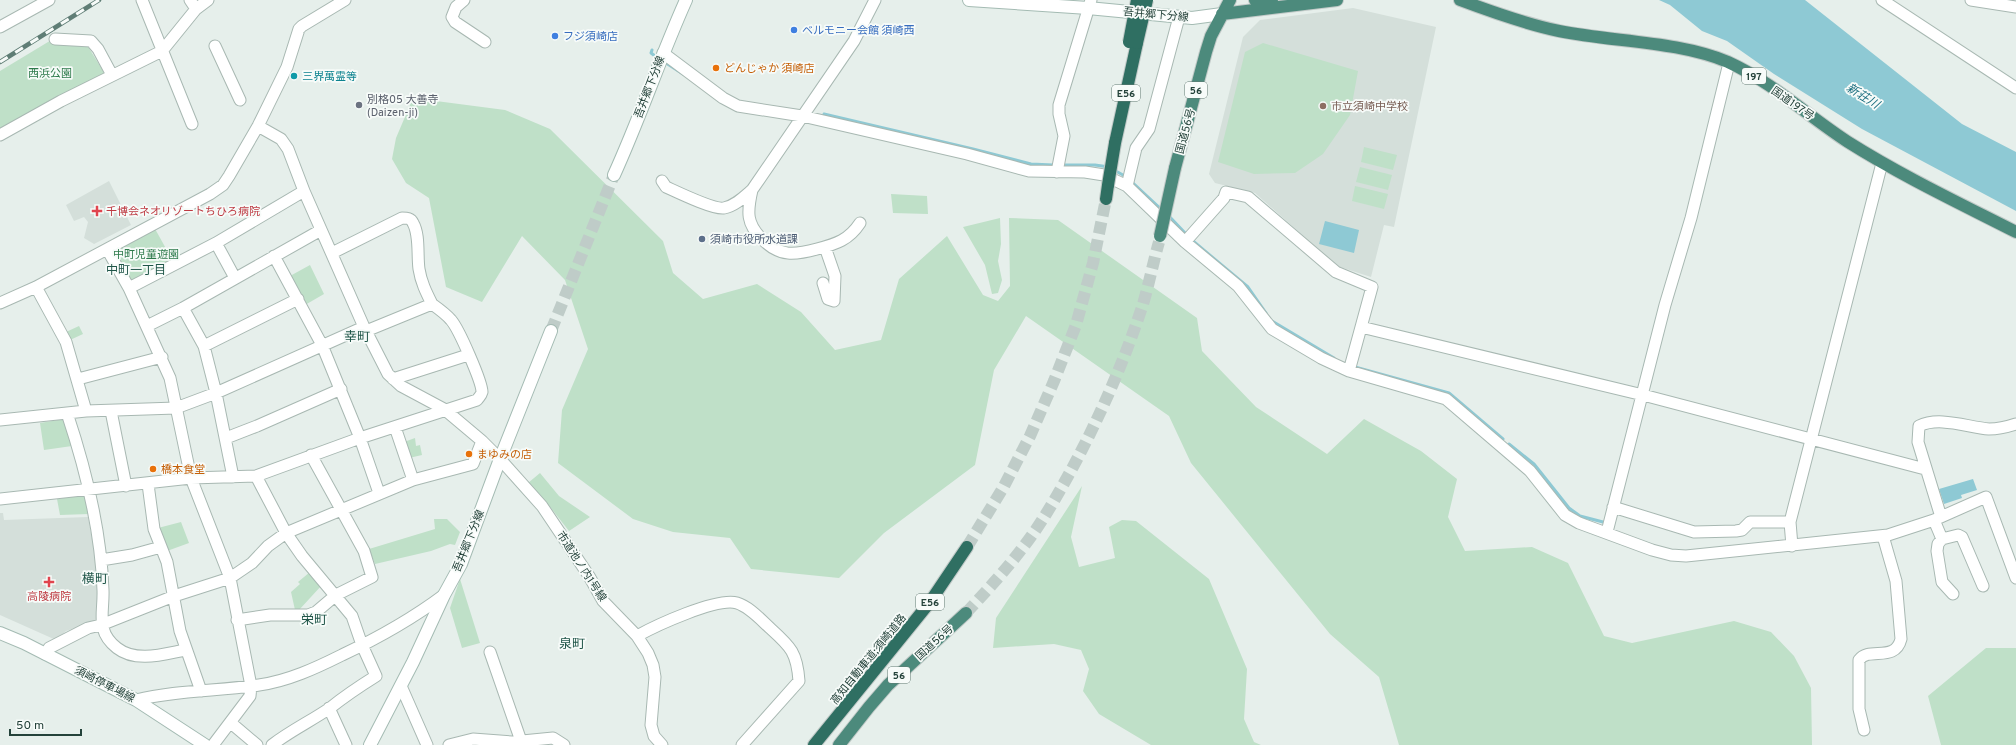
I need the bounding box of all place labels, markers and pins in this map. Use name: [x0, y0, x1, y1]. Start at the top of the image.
place label: ベルモニー会館 須崎西: [802, 24, 915, 38]
marker: ベルモニー会館 須崎西: [789, 25, 799, 35]
place label: フジ須崎店: [563, 30, 618, 44]
marker: フジ須崎店: [550, 31, 560, 41]
place label: どんじゃか 須崎店: [724, 62, 815, 76]
marker: どんじゃか 須崎店: [711, 63, 721, 73]
place label: 三界萬霊等: [302, 70, 357, 84]
marker: 三界萬霊等: [289, 71, 299, 81]
place label: 別格05 大善寺 (Daizen-ji): [367, 93, 438, 120]
marker: 別格05 大善寺 (Daizen-ji): [354, 100, 364, 110]
place label: 市立須崎中学校: [1331, 100, 1408, 114]
marker: 市立須崎中学校: [1318, 101, 1328, 111]
marker: 千博会ネオリゾートちひろ病院: [91, 205, 103, 217]
place label: 千博会ネオリゾートちひろ病院: [106, 205, 260, 219]
place label: 須崎市役所水道課: [710, 233, 798, 247]
marker: 須崎市役所水道課: [697, 234, 707, 244]
place label: まゆみの店: [477, 448, 532, 462]
marker: まゆみの店: [464, 449, 474, 459]
place label: 橋本食堂: [161, 463, 205, 477]
marker: 橋本食堂: [148, 464, 158, 474]
marker: 高陵病院: [43, 576, 55, 588]
place label: 高陵病院: [27, 590, 71, 604]

